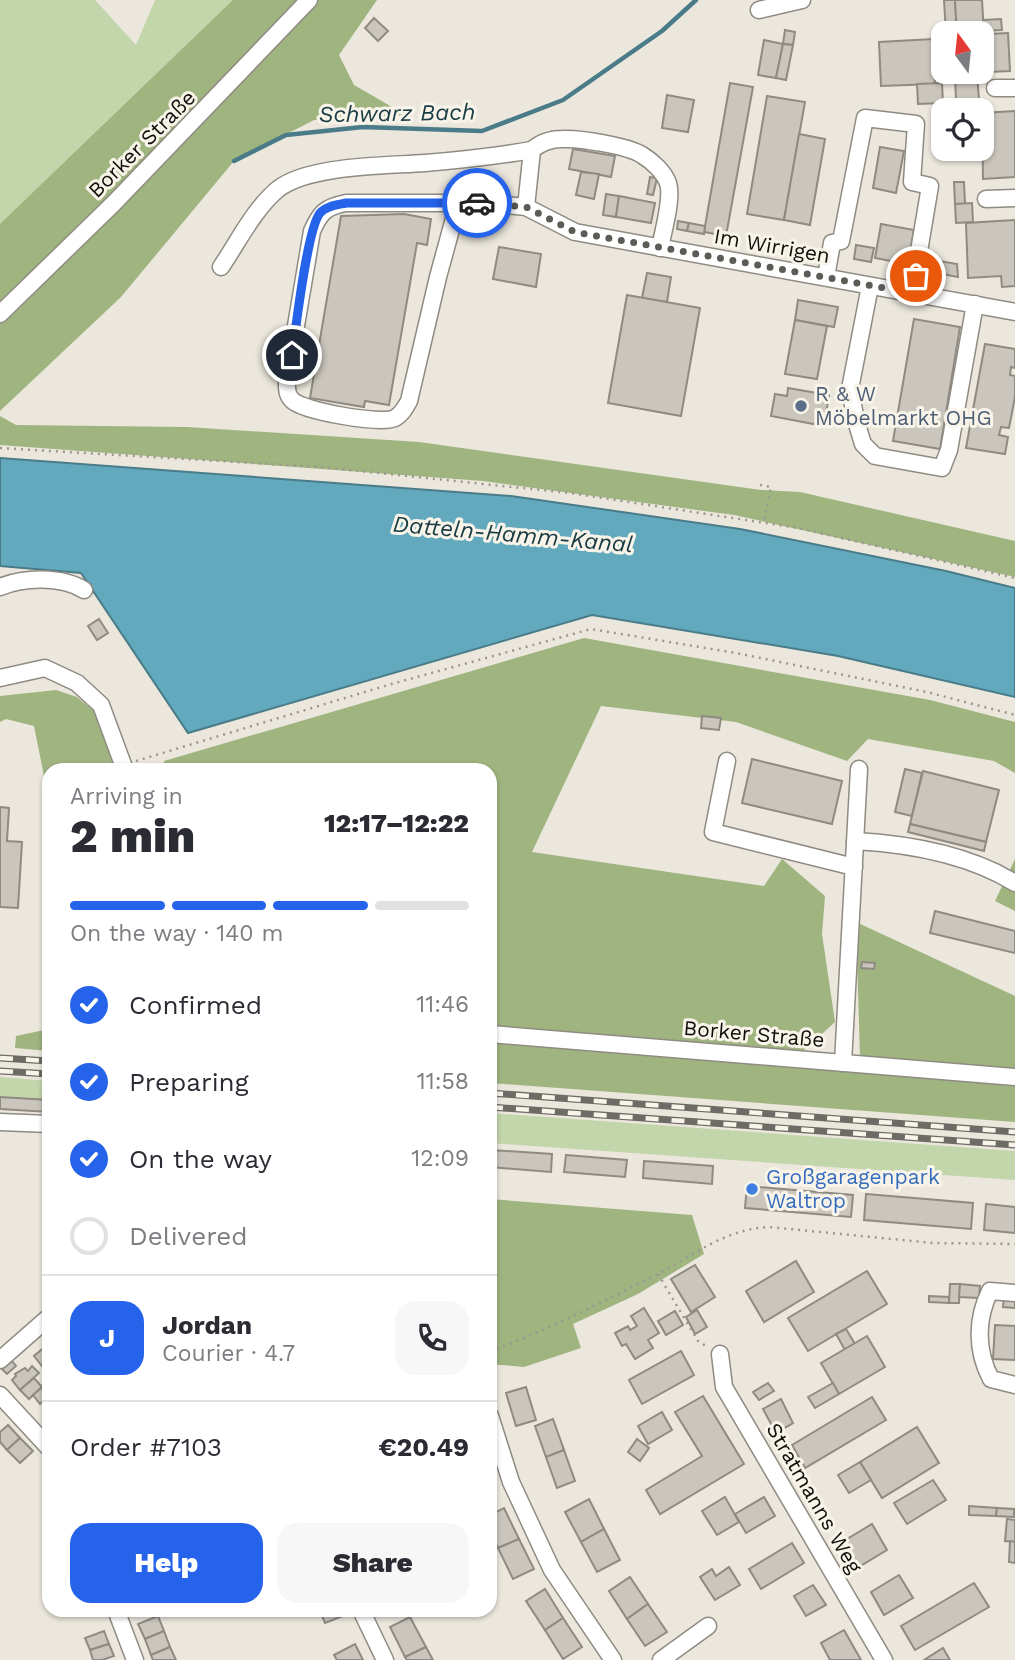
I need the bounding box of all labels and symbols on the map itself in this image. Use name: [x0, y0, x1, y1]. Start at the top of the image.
north arrow: [931, 21, 994, 84]
street label: Borker Straße: [83, 85, 200, 202]
water label: Schwarz Bach: [318, 99, 476, 128]
courier: [442, 168, 512, 238]
street label: Im Wirrigen: [712, 223, 832, 268]
pin: [886, 246, 946, 306]
pin: [262, 325, 322, 385]
place label: R & W Möbelmarkt OHG: [815, 381, 992, 430]
marker: R & W Möbelmarkt OHG: [793, 398, 809, 414]
water label: Datteln-Hamm-Kanal: [392, 511, 634, 558]
street label: Borker Straße: [683, 1015, 826, 1052]
place label: Großgaragenpark Waltrop: [766, 1164, 940, 1213]
marker: Großgaragenpark Waltrop: [744, 1181, 760, 1197]
street label: Stratmanns Weg: [761, 1418, 868, 1578]

